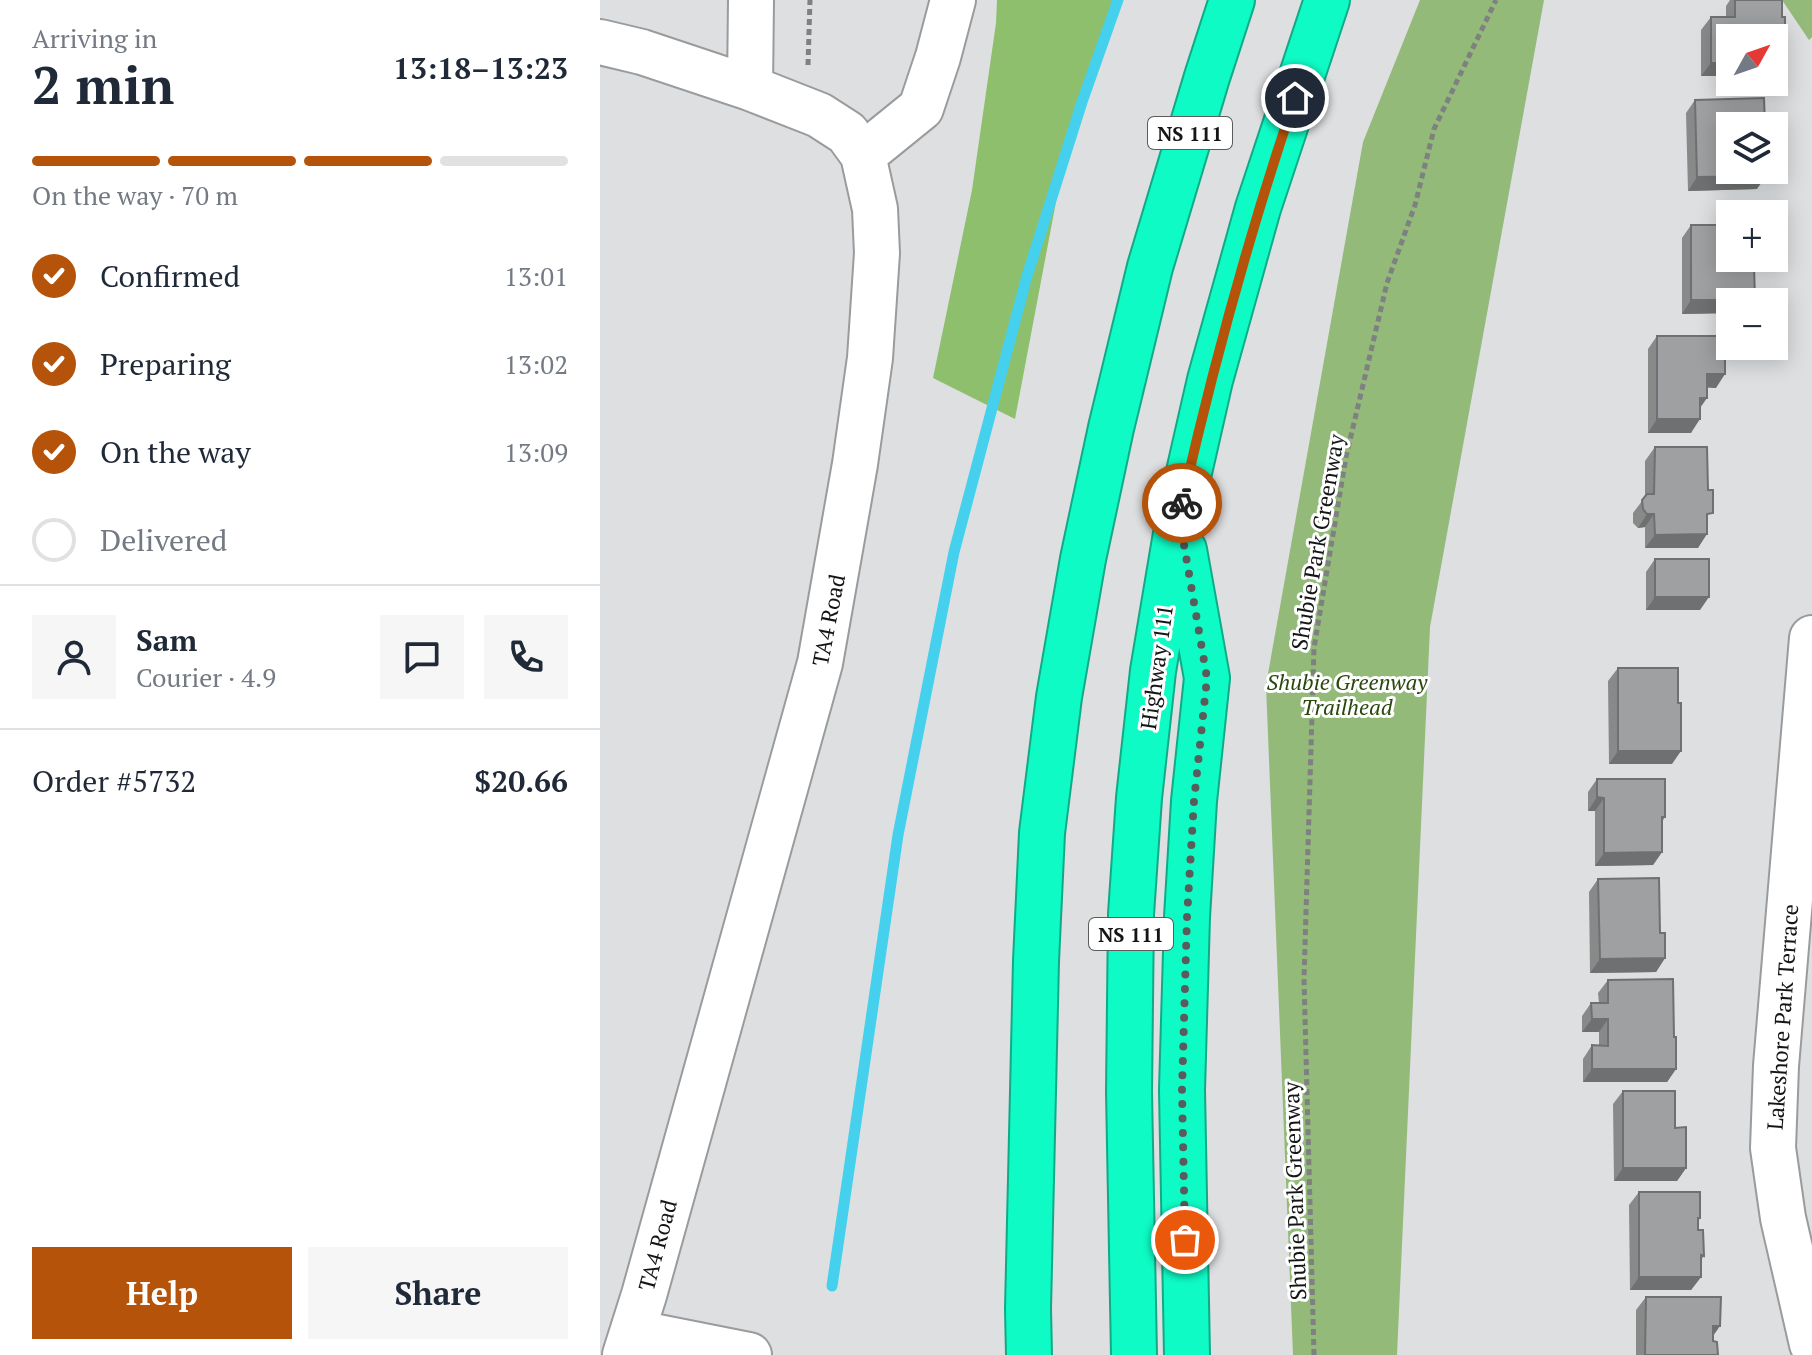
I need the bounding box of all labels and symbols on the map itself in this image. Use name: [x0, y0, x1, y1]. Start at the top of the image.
north arrow: [1716, 24, 1788, 96]
pin: [1261, 64, 1329, 132]
road number: NS 111: [1148, 117, 1232, 149]
street label: Shubie Park Greenway: [1284, 431, 1350, 652]
courier: [1142, 463, 1222, 543]
street label: TA4 Road: [805, 572, 851, 668]
street label: Highway 111: [1133, 603, 1179, 731]
park label: Shubie Greenway Trailhead: [1267, 667, 1428, 721]
street label: Lakeshore Park Terrace: [1760, 903, 1804, 1131]
road number: NS 111: [1089, 918, 1173, 950]
street label: Shubie Park Greenway: [1276, 1080, 1312, 1301]
street label: TA4 Road: [631, 1196, 683, 1294]
pin: [1151, 1206, 1219, 1274]

